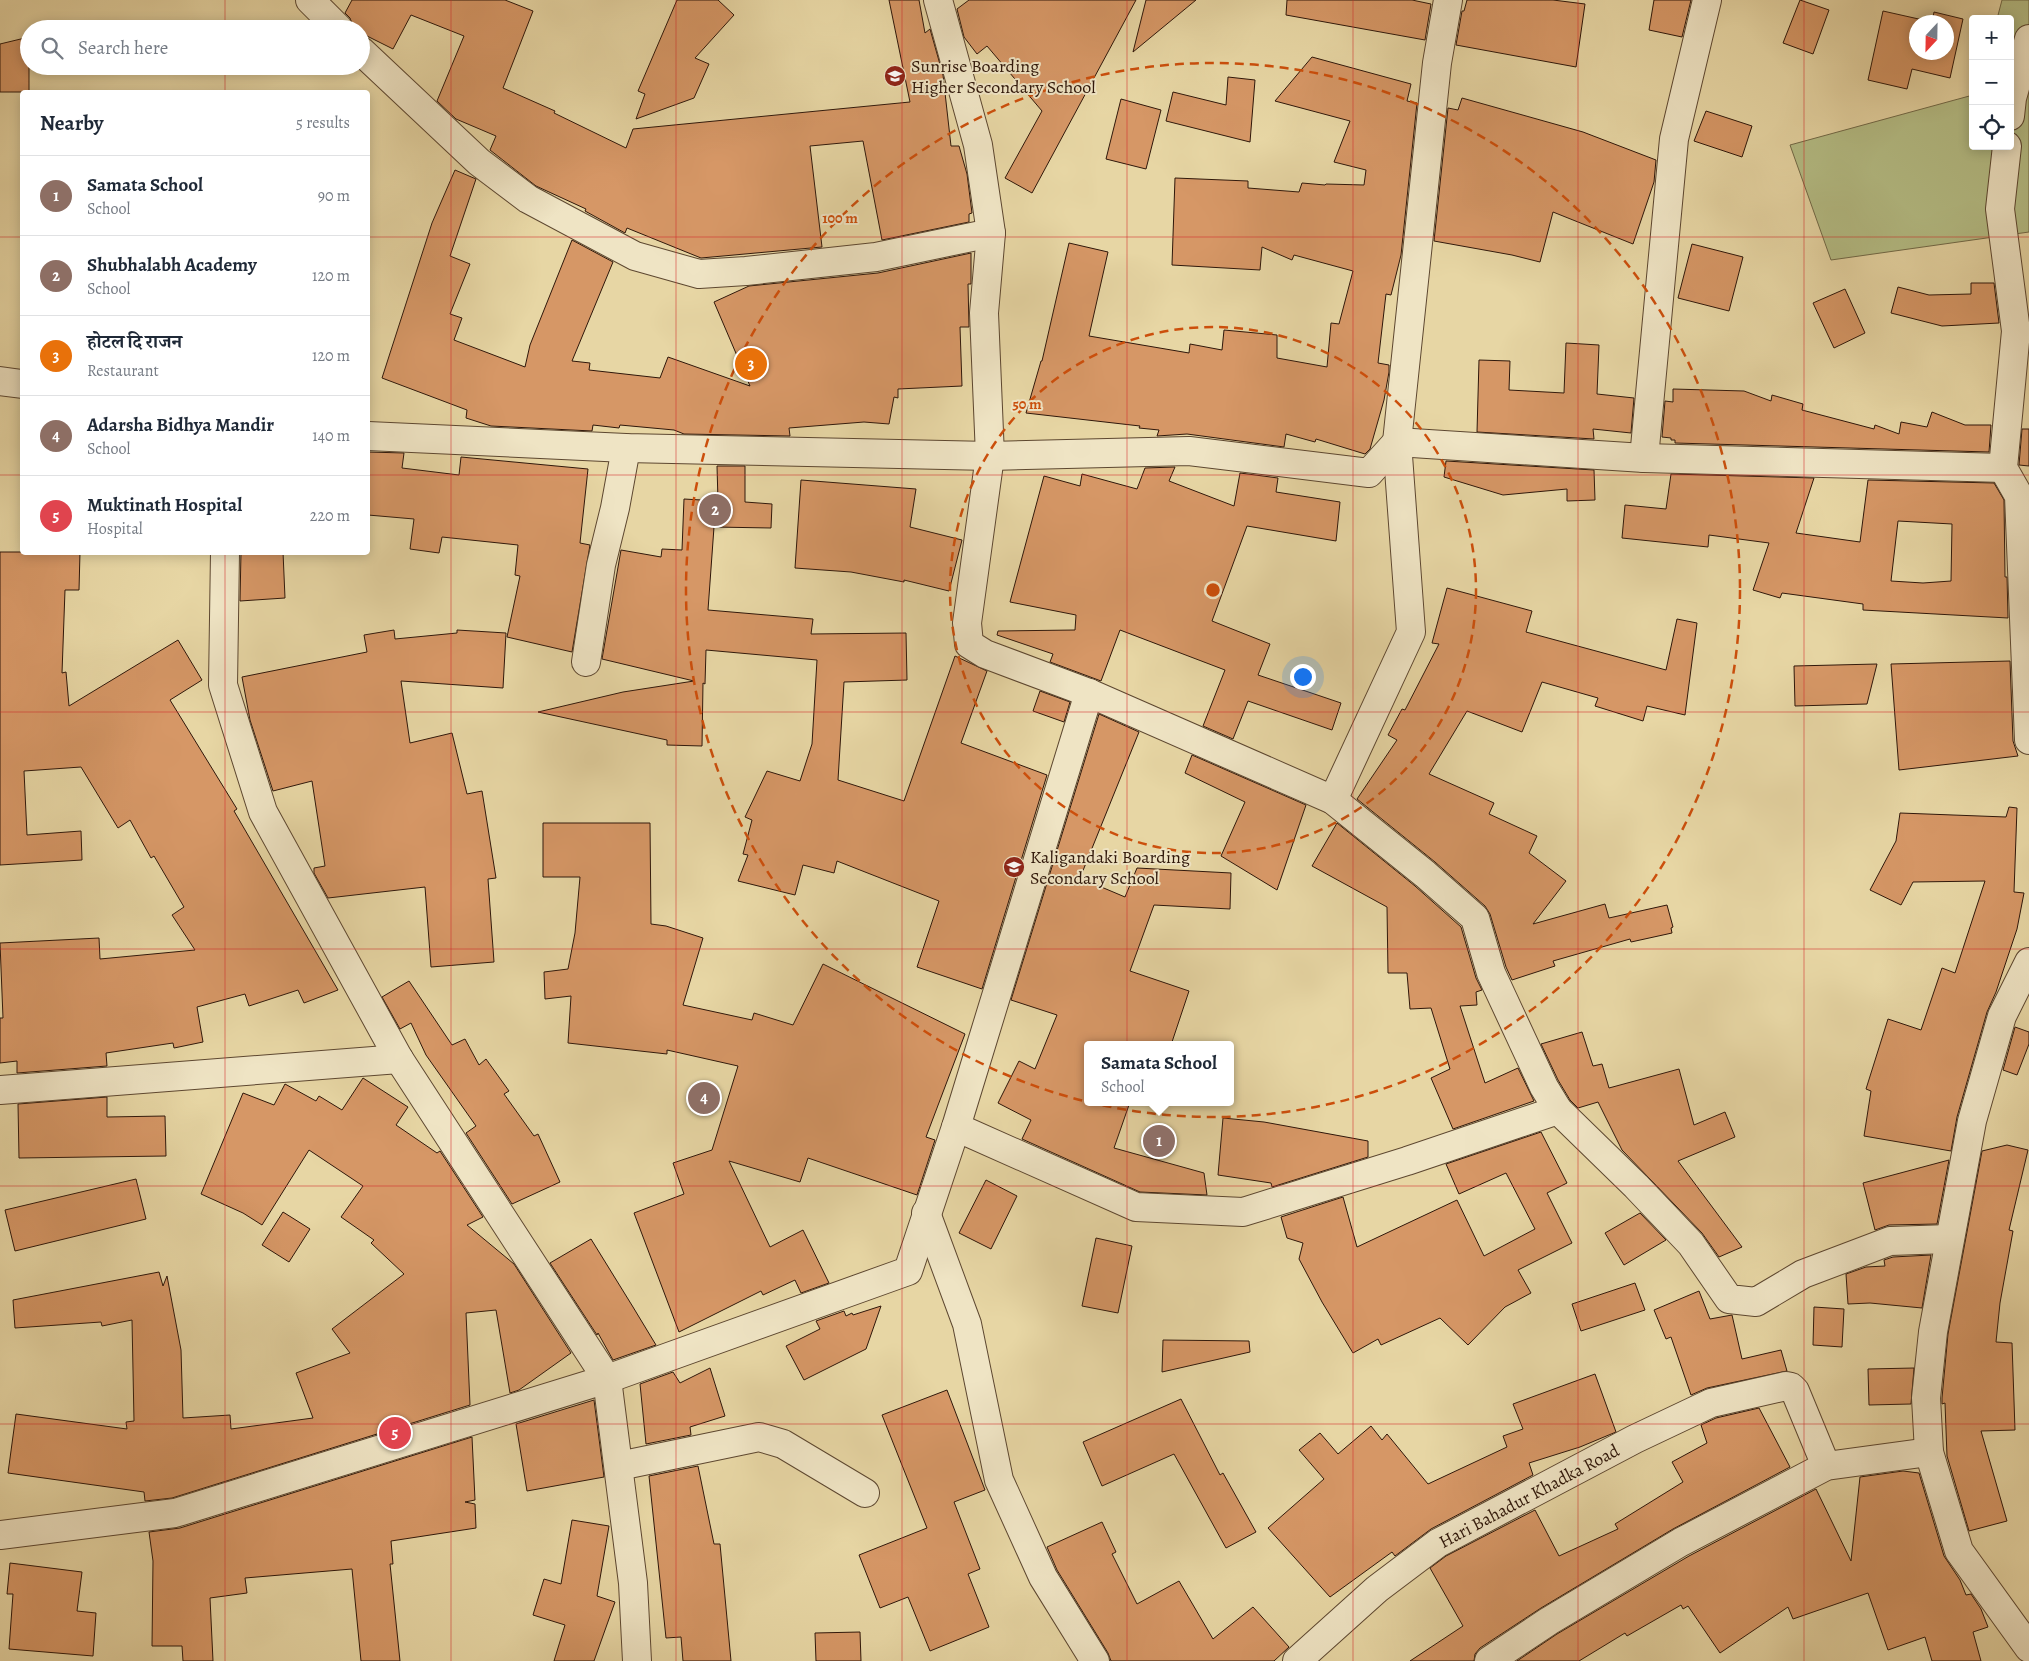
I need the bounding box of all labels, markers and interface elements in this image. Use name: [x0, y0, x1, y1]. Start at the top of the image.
north arrow: [1909, 15, 1954, 60]
map controls: [1969, 15, 2014, 150]
button: +: [1969, 15, 2014, 60]
search box: [20, 20, 370, 75]
icon: search: [38, 34, 66, 62]
text: Search here: [78, 35, 168, 61]
place label: Sunrise Boarding Higher Secondary School: [911, 54, 1096, 99]
button: −: [1969, 60, 2014, 105]
school or university icon: Sunrise Boarding Higher Secondary School: [883, 64, 907, 88]
button: locate: [1969, 105, 2014, 150]
text: Nearby: [40, 109, 103, 137]
text: 5 results: [296, 112, 350, 134]
text: Samata School: [87, 172, 203, 198]
text: 1: [53, 185, 59, 207]
text: 90 m: [318, 185, 350, 207]
text: School: [87, 198, 130, 220]
text: 100 m: [822, 208, 858, 228]
text: Shubhalabh Academy: [87, 252, 257, 278]
text: 2: [52, 265, 60, 287]
text: 120 m: [312, 265, 350, 287]
text: School: [87, 278, 130, 300]
text: होटल दि राजन: [87, 329, 182, 355]
text: 3: [53, 345, 59, 367]
text: 120 m: [312, 345, 350, 367]
pin: 3: [735, 345, 767, 383]
text: Restaurant: [87, 360, 159, 382]
text: 50 m: [1012, 394, 1042, 414]
text: Adarsha Bidhya Mandir: [87, 412, 274, 438]
text: 4: [52, 425, 60, 447]
text: 140 m: [312, 425, 350, 447]
text: School: [87, 438, 130, 460]
pin: 2: [699, 491, 731, 529]
text: Muktinath Hospital: [87, 492, 242, 518]
text: 5: [53, 505, 59, 527]
text: 220 m: [310, 505, 350, 527]
text: Hospital: [87, 518, 143, 540]
centre of rings: [1204, 581, 1222, 599]
your location: [1290, 664, 1316, 690]
place label: Kaligandaki Boarding Secondary School: [1030, 845, 1190, 890]
school or university icon: Kaligandaki Boarding Secondary School: [1002, 855, 1026, 879]
popup: [1084, 1041, 1234, 1106]
text: Samata School: [1101, 1050, 1217, 1076]
text: School: [1101, 1076, 1144, 1098]
pin: 4: [688, 1079, 720, 1117]
pin: 1: [1143, 1122, 1175, 1160]
pin: 5: [379, 1414, 411, 1452]
street label: Hari Bahadur Khadka Road: [1435, 1438, 1624, 1554]

